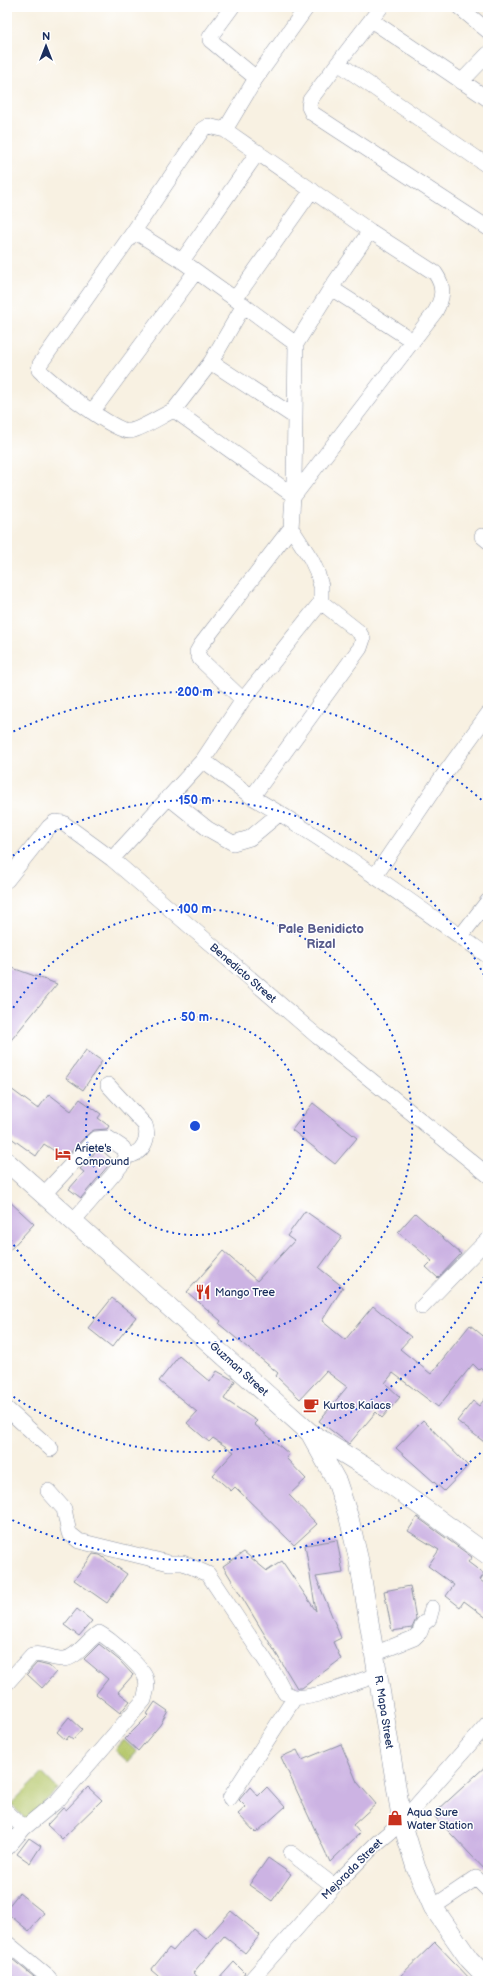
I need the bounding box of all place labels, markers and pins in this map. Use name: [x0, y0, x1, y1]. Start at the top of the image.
centre of rings: [188, 1119, 202, 1133]
place label: Ariete's Compound: [75, 1142, 129, 1168]
hotel icon: Ariete's Compound: [54, 1145, 72, 1163]
restaurant icon: Mango Tree: [194, 1283, 212, 1301]
place label: Mango Tree: [215, 1286, 276, 1299]
cafe icon: Kurtos Kalacs: [302, 1396, 320, 1414]
place label: Kurtos Kalacs: [323, 1399, 391, 1412]
place label: Aqua Sure Water Station: [407, 1806, 473, 1832]
shop icon: Aqua Sure Water Station: [386, 1809, 404, 1827]

